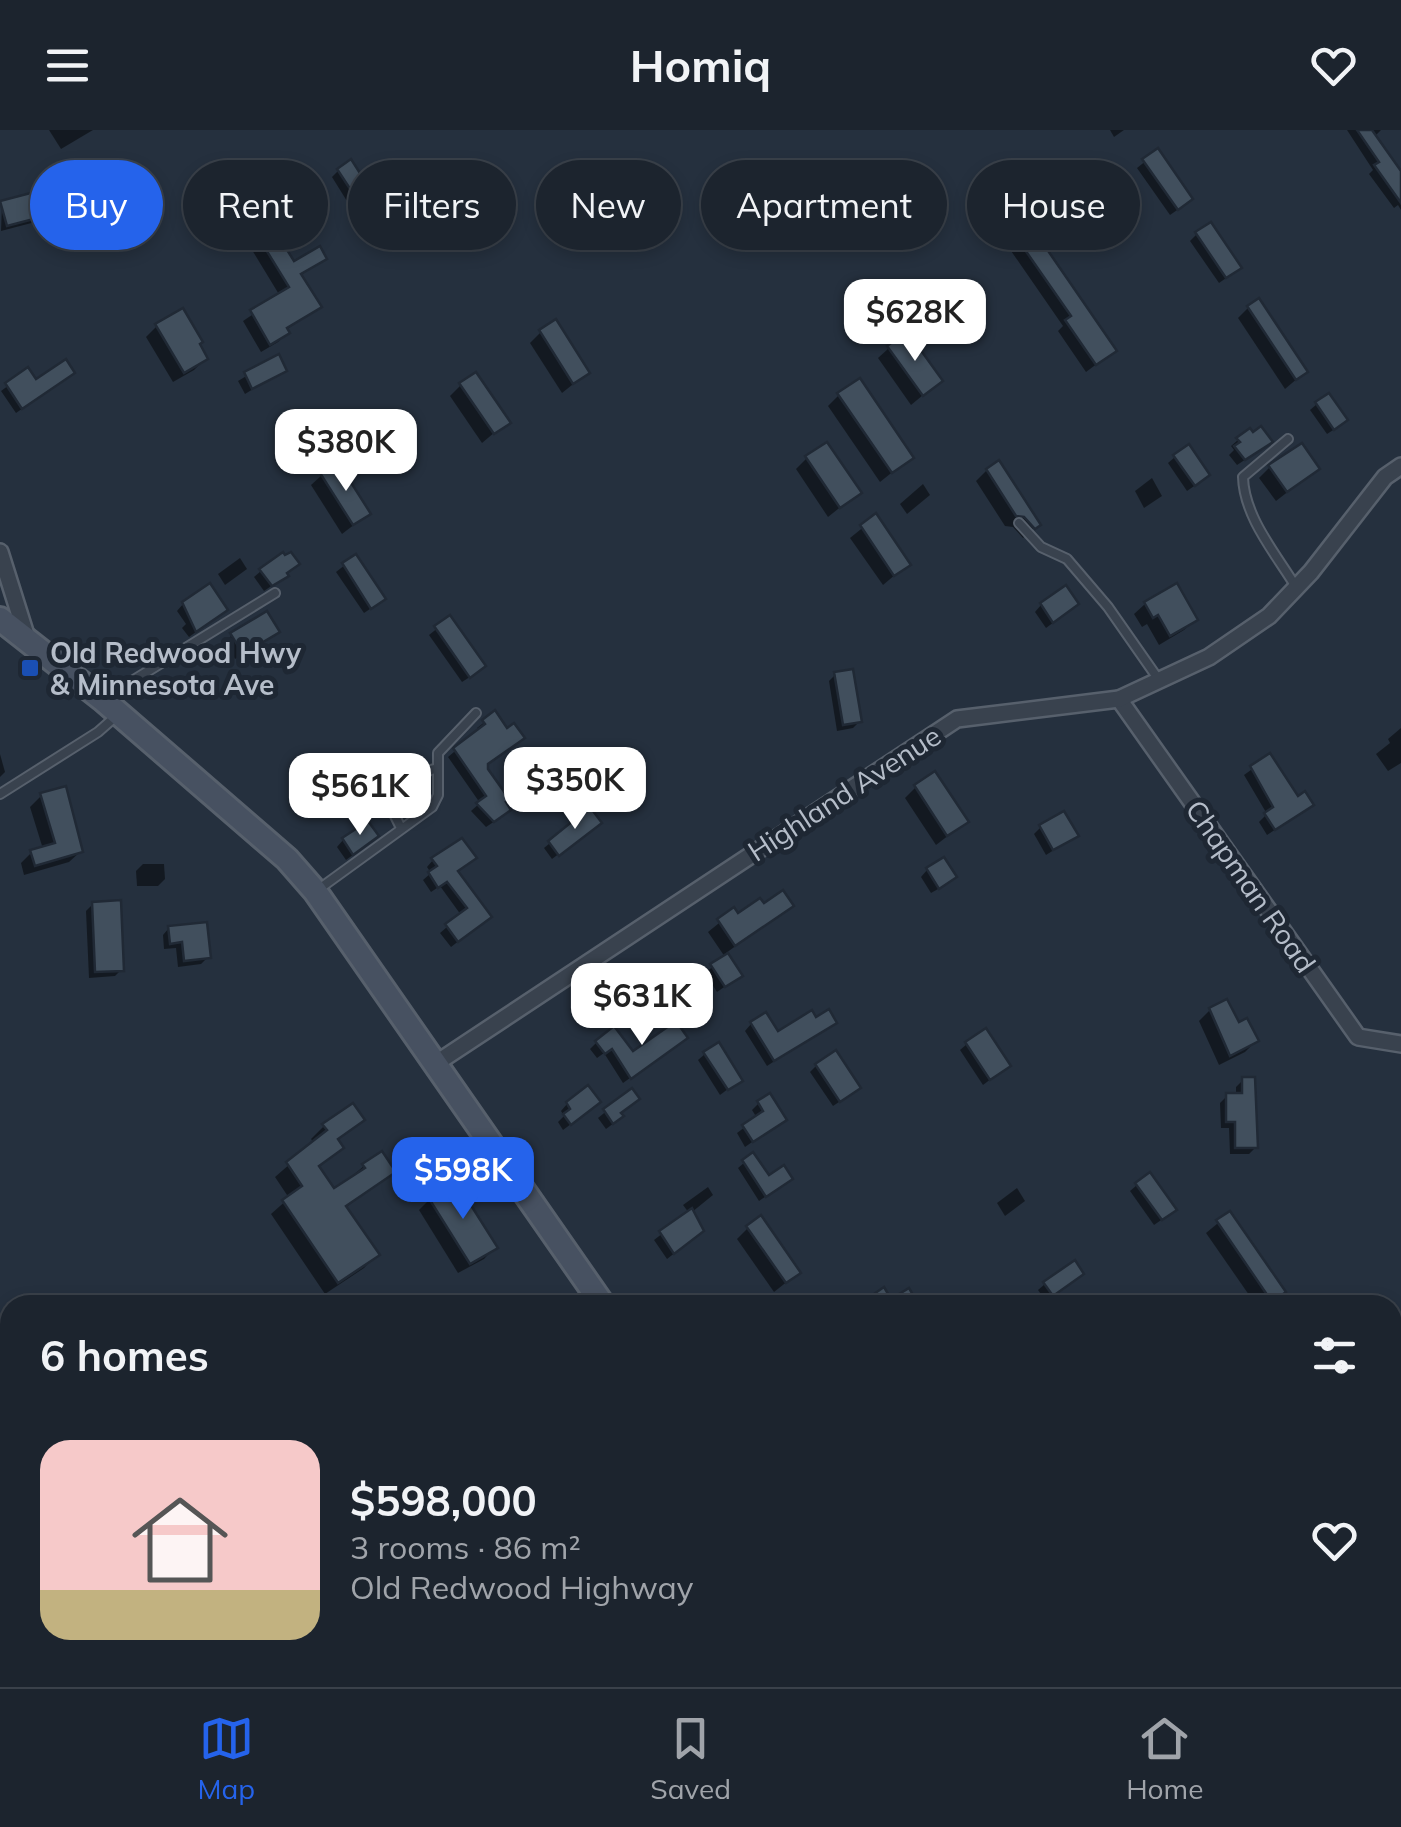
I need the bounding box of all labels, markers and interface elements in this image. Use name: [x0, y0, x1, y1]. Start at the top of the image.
text: Homiq: [630, 37, 771, 93]
icon: menu: [40, 38, 95, 93]
icon: heart: [1306, 38, 1361, 93]
chip: Buy: [30, 160, 163, 250]
chip: Rent: [183, 160, 328, 250]
chip: Filters: [348, 160, 516, 250]
chip: New: [536, 160, 681, 250]
chip: Apartment: [701, 160, 947, 250]
chip: House: [967, 160, 1140, 250]
pin: $628K: [845, 279, 985, 364]
text: $628K: [866, 291, 964, 331]
pin: $380K: [276, 409, 416, 494]
text: $380K: [297, 421, 395, 461]
place label: Old Redwood Hwy & Minnesota Ave: [50, 635, 302, 702]
marker: Old Redwood Hwy & Minnesota Ave: [19, 657, 41, 679]
street label: Highland Avenue: [741, 718, 947, 868]
pin: $350K: [505, 747, 645, 832]
pin: $561K: [290, 753, 430, 838]
text: $350K: [526, 759, 624, 799]
text: $561K: [311, 765, 409, 805]
street label: Chapman Road: [1178, 793, 1324, 979]
pin: $631K: [572, 963, 712, 1048]
text: $631K: [593, 975, 691, 1015]
pin: $598K: [393, 1137, 533, 1222]
text: $598K: [414, 1149, 512, 1189]
icon: filters: [1307, 1328, 1362, 1383]
text: 6 homes: [40, 1329, 209, 1382]
text: $598,000: [350, 1474, 537, 1527]
icon: home: [120, 1480, 240, 1600]
icon: heart: [1307, 1513, 1362, 1568]
text: 3 rooms · 86 m²: [350, 1527, 581, 1567]
text: Old Redwood Highway: [350, 1567, 693, 1607]
tab: Map: [198, 1711, 255, 1806]
tab: Saved: [650, 1711, 731, 1806]
tab: Home: [1126, 1711, 1203, 1806]

